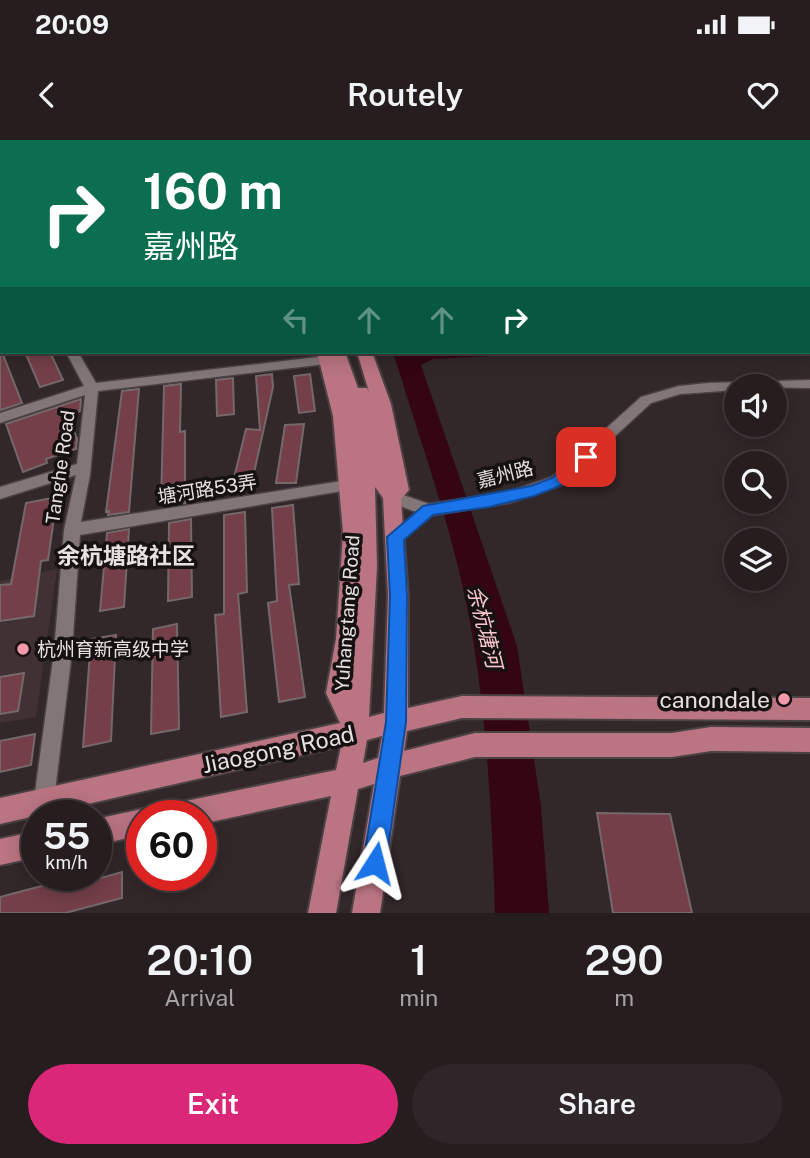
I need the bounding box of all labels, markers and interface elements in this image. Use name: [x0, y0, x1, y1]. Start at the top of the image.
text: 20:09: [35, 9, 109, 40]
icon: back: [28, 76, 66, 114]
text: Routely: [347, 76, 463, 113]
icon: heart: [744, 76, 782, 114]
text: 160 m: [143, 162, 283, 220]
icon: right: [28, 168, 119, 259]
text: 嘉州路: [143, 228, 239, 265]
icon: left: [277, 301, 315, 339]
icon: ahead: [350, 301, 388, 339]
icon: ahead: [423, 301, 461, 339]
icon: right: [496, 301, 534, 339]
map controls: [724, 374, 787, 591]
button: sound: [724, 374, 787, 437]
street label: Tanghe Road: [41, 409, 79, 525]
pin: [556, 427, 616, 487]
icon: arrive: [567, 438, 605, 476]
button: search: [724, 451, 787, 514]
street label: 嘉州路: [475, 456, 535, 492]
street label: 塘河路53弄: [156, 470, 258, 508]
button: layers: [724, 528, 787, 591]
street label: Yuhangtang Road: [331, 534, 363, 692]
district label: 余杭塘路社区: [57, 542, 195, 569]
water label: 余杭塘河: [463, 583, 508, 675]
place label: 杭州育新高级中学: [37, 638, 189, 660]
marker: 杭州育新高级中学: [15, 641, 31, 657]
place label: canondale: [660, 686, 770, 713]
marker: canondale: [776, 691, 792, 707]
street label: Jiaogong Road: [199, 720, 357, 778]
speed limit sign: 60: [126, 800, 217, 891]
text: 55: [43, 816, 90, 857]
position arrow: [338, 826, 412, 900]
text: km/h: [45, 852, 88, 873]
text: 20:10: [146, 935, 253, 984]
text: 1: [410, 935, 428, 984]
text: 290: [585, 935, 664, 984]
text: Arrival: [164, 984, 235, 1011]
text: min: [399, 984, 438, 1011]
text: m: [614, 984, 634, 1011]
button: Exit: [28, 1064, 398, 1144]
button: Share: [412, 1064, 782, 1144]

